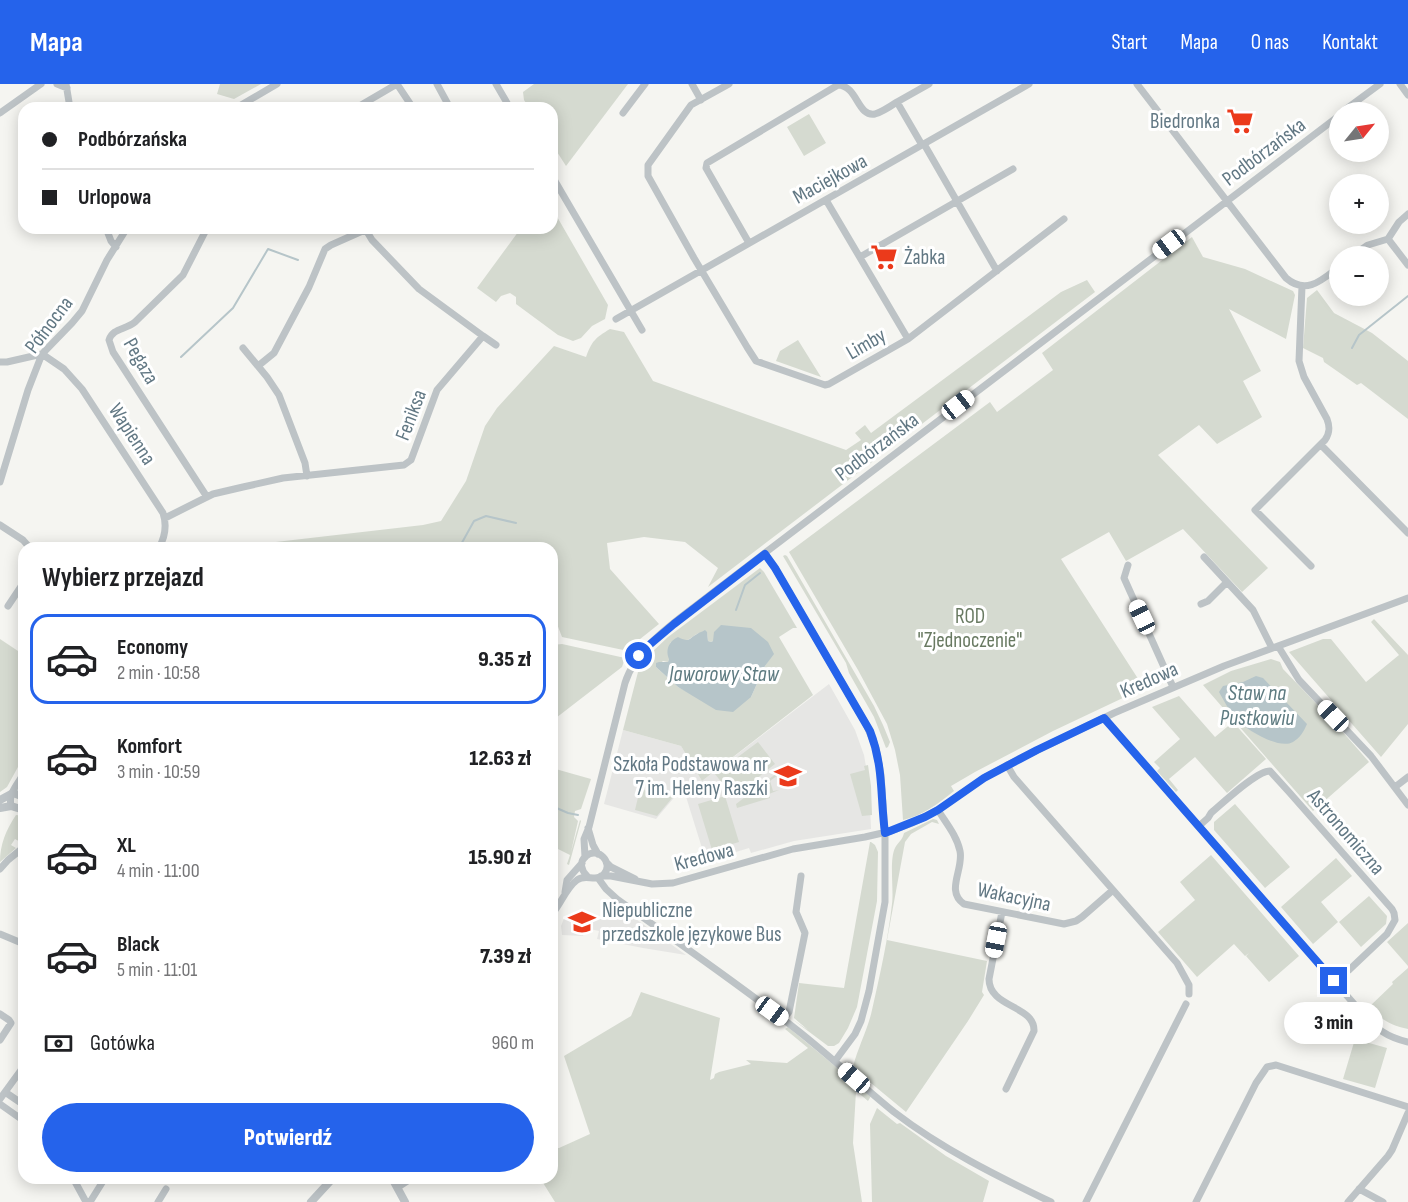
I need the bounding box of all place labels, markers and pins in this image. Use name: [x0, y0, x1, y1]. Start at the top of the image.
supermarket icon: Biedronka: [1225, 106, 1255, 136]
place label: Biedronka: [1150, 109, 1220, 134]
supermarket icon: Żabka: [869, 242, 899, 272]
place label: Żabka: [904, 245, 945, 270]
place label: Szkoła Podstawowa nr 7 im. Heleny Raszki: [613, 752, 768, 801]
school or university icon: Szkoła Podstawowa nr 7 im. Heleny Raszki: [773, 761, 803, 791]
place label: Niepubliczne przedszkole językowe Bus: [602, 898, 782, 947]
school or university icon: Niepubliczne przedszkole językowe Bus: [567, 907, 597, 937]

